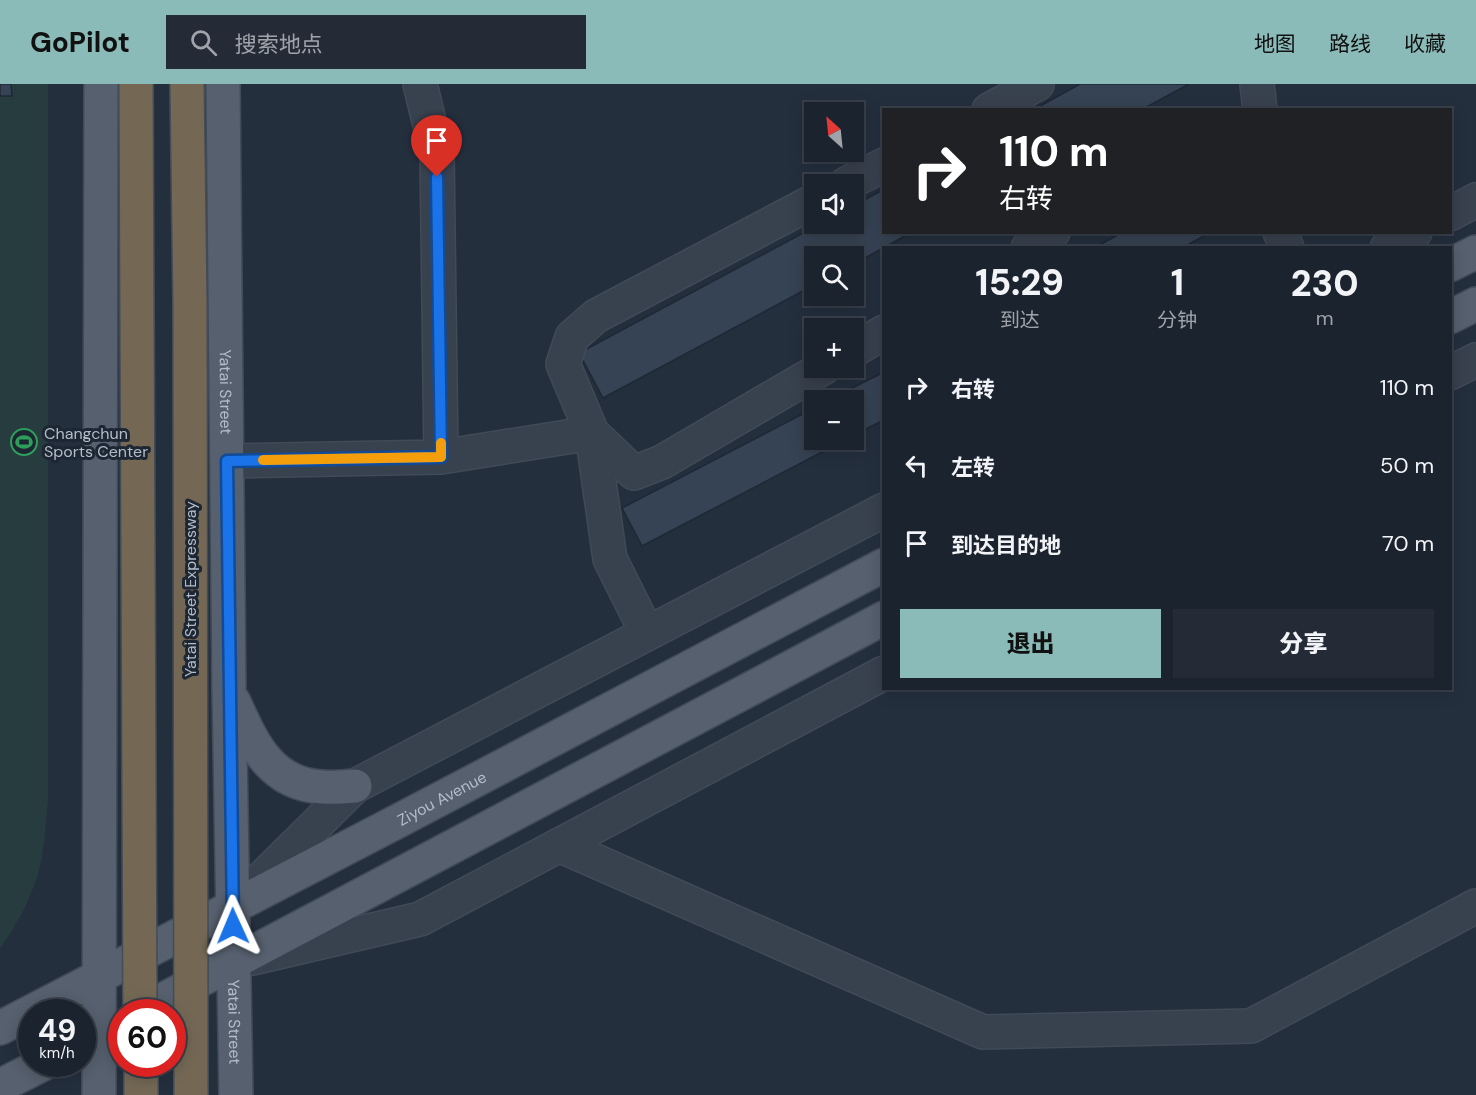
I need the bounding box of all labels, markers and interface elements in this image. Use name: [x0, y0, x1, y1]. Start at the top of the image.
search box: [166, 15, 586, 69]
text: GoPilot: [30, 24, 130, 61]
icon: search: [187, 26, 220, 59]
text: 搜索地点: [235, 30, 323, 59]
text: 地图: [1254, 30, 1296, 58]
text: 路线: [1329, 30, 1371, 58]
text: 收藏: [1404, 30, 1446, 58]
north arrow: [804, 102, 864, 162]
map controls: [804, 102, 864, 450]
pin: [411, 115, 462, 177]
icon: arrive: [420, 124, 453, 157]
text: 110 m: [999, 124, 1109, 179]
icon: right: [900, 132, 978, 210]
button: sound: [804, 174, 864, 234]
text: 右转: [999, 181, 1053, 216]
button: search: [804, 246, 864, 306]
text: 15:29: [975, 259, 1064, 306]
text: 1: [1171, 259, 1184, 306]
text: 230: [1291, 260, 1359, 307]
text: m: [1316, 305, 1334, 331]
text: 到达: [1000, 307, 1040, 333]
text: 分钟: [1157, 307, 1197, 333]
button: +: [804, 318, 864, 378]
street label: Yatai Street: [215, 349, 236, 435]
icon: right: [900, 371, 933, 404]
text: 110 m: [1380, 373, 1434, 402]
text: 右转: [951, 375, 995, 404]
button: −: [804, 390, 864, 450]
place label: Changchun Sports Center: [44, 423, 148, 462]
sports icon: Changchun Sports Center: [9, 427, 39, 457]
icon: left: [900, 449, 933, 482]
text: 50 m: [1380, 451, 1434, 480]
text: 左转: [951, 453, 995, 482]
street label: Yatai Street Expressway: [180, 501, 201, 677]
icon: arrive: [900, 527, 933, 560]
text: 70 m: [1382, 529, 1434, 558]
text: 到达目的地: [951, 531, 1061, 560]
button: 退出: [900, 609, 1161, 678]
button: 分享: [1173, 609, 1434, 678]
street label: Ziyou Avenue: [394, 766, 490, 831]
position arrow: [201, 894, 265, 958]
street label: Yatai Street: [223, 979, 245, 1065]
speed limit sign: 60: [108, 999, 186, 1077]
text: 49: [38, 1011, 76, 1050]
text: km/h: [39, 1043, 75, 1063]

